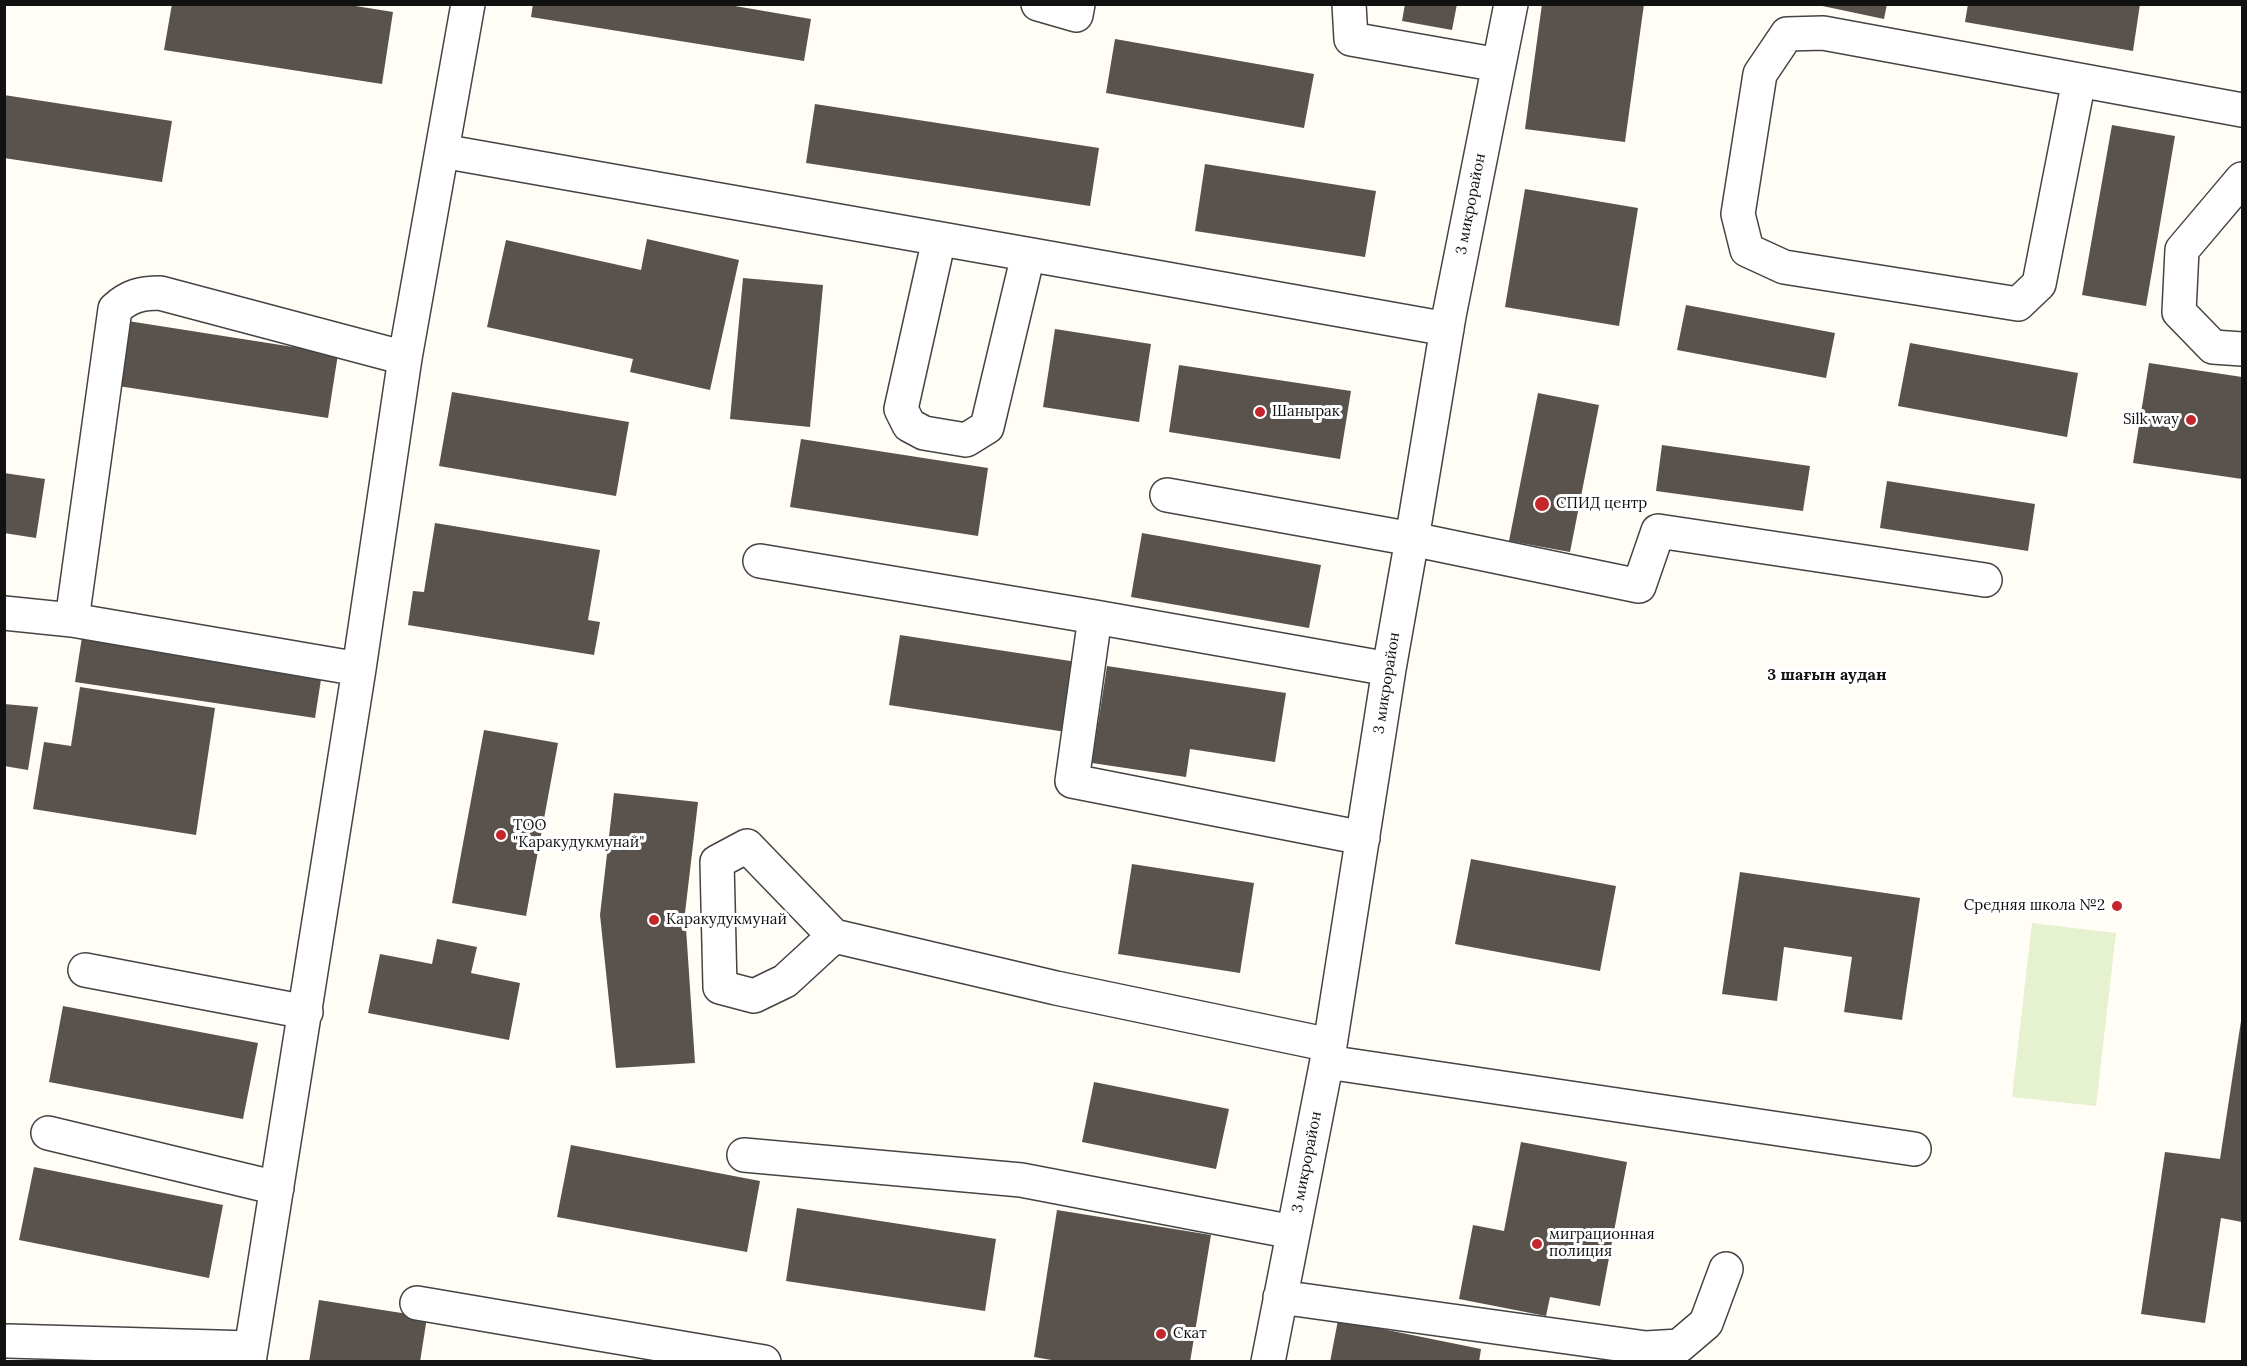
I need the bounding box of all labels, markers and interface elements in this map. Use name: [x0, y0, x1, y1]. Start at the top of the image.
street label: 3 микрорайон: [1452, 152, 1490, 256]
place label: Шанырак: [1272, 403, 1340, 421]
marker: Шанырак: [1253, 405, 1267, 419]
place label: Silk way: [2123, 411, 2179, 429]
marker: Silk way: [2184, 413, 2198, 427]
marker: СПИД центр: [1533, 495, 1551, 513]
place label: СПИД центр: [1556, 495, 1647, 513]
street label: 3 микрорайон: [1370, 631, 1404, 735]
district label: 3 шағын аудан: [1767, 665, 1887, 685]
place label: ТОО "Каракудукмунай": [513, 817, 644, 852]
marker: ТОО "Каракудукмунай": [494, 828, 508, 842]
place label: Средняя школа №2: [1964, 897, 2105, 915]
marker: Средняя школа №2: [2110, 899, 2124, 913]
place label: Каракудукмунай: [666, 911, 787, 929]
marker: Каракудукмунай: [647, 913, 661, 927]
street label: 3 микрорайон: [1288, 1110, 1326, 1214]
place label: миграционная полиция: [1549, 1226, 1655, 1261]
marker: миграционная полиция: [1530, 1237, 1544, 1251]
place label: Скат: [1173, 1325, 1207, 1343]
marker: Скат: [1154, 1327, 1168, 1341]

